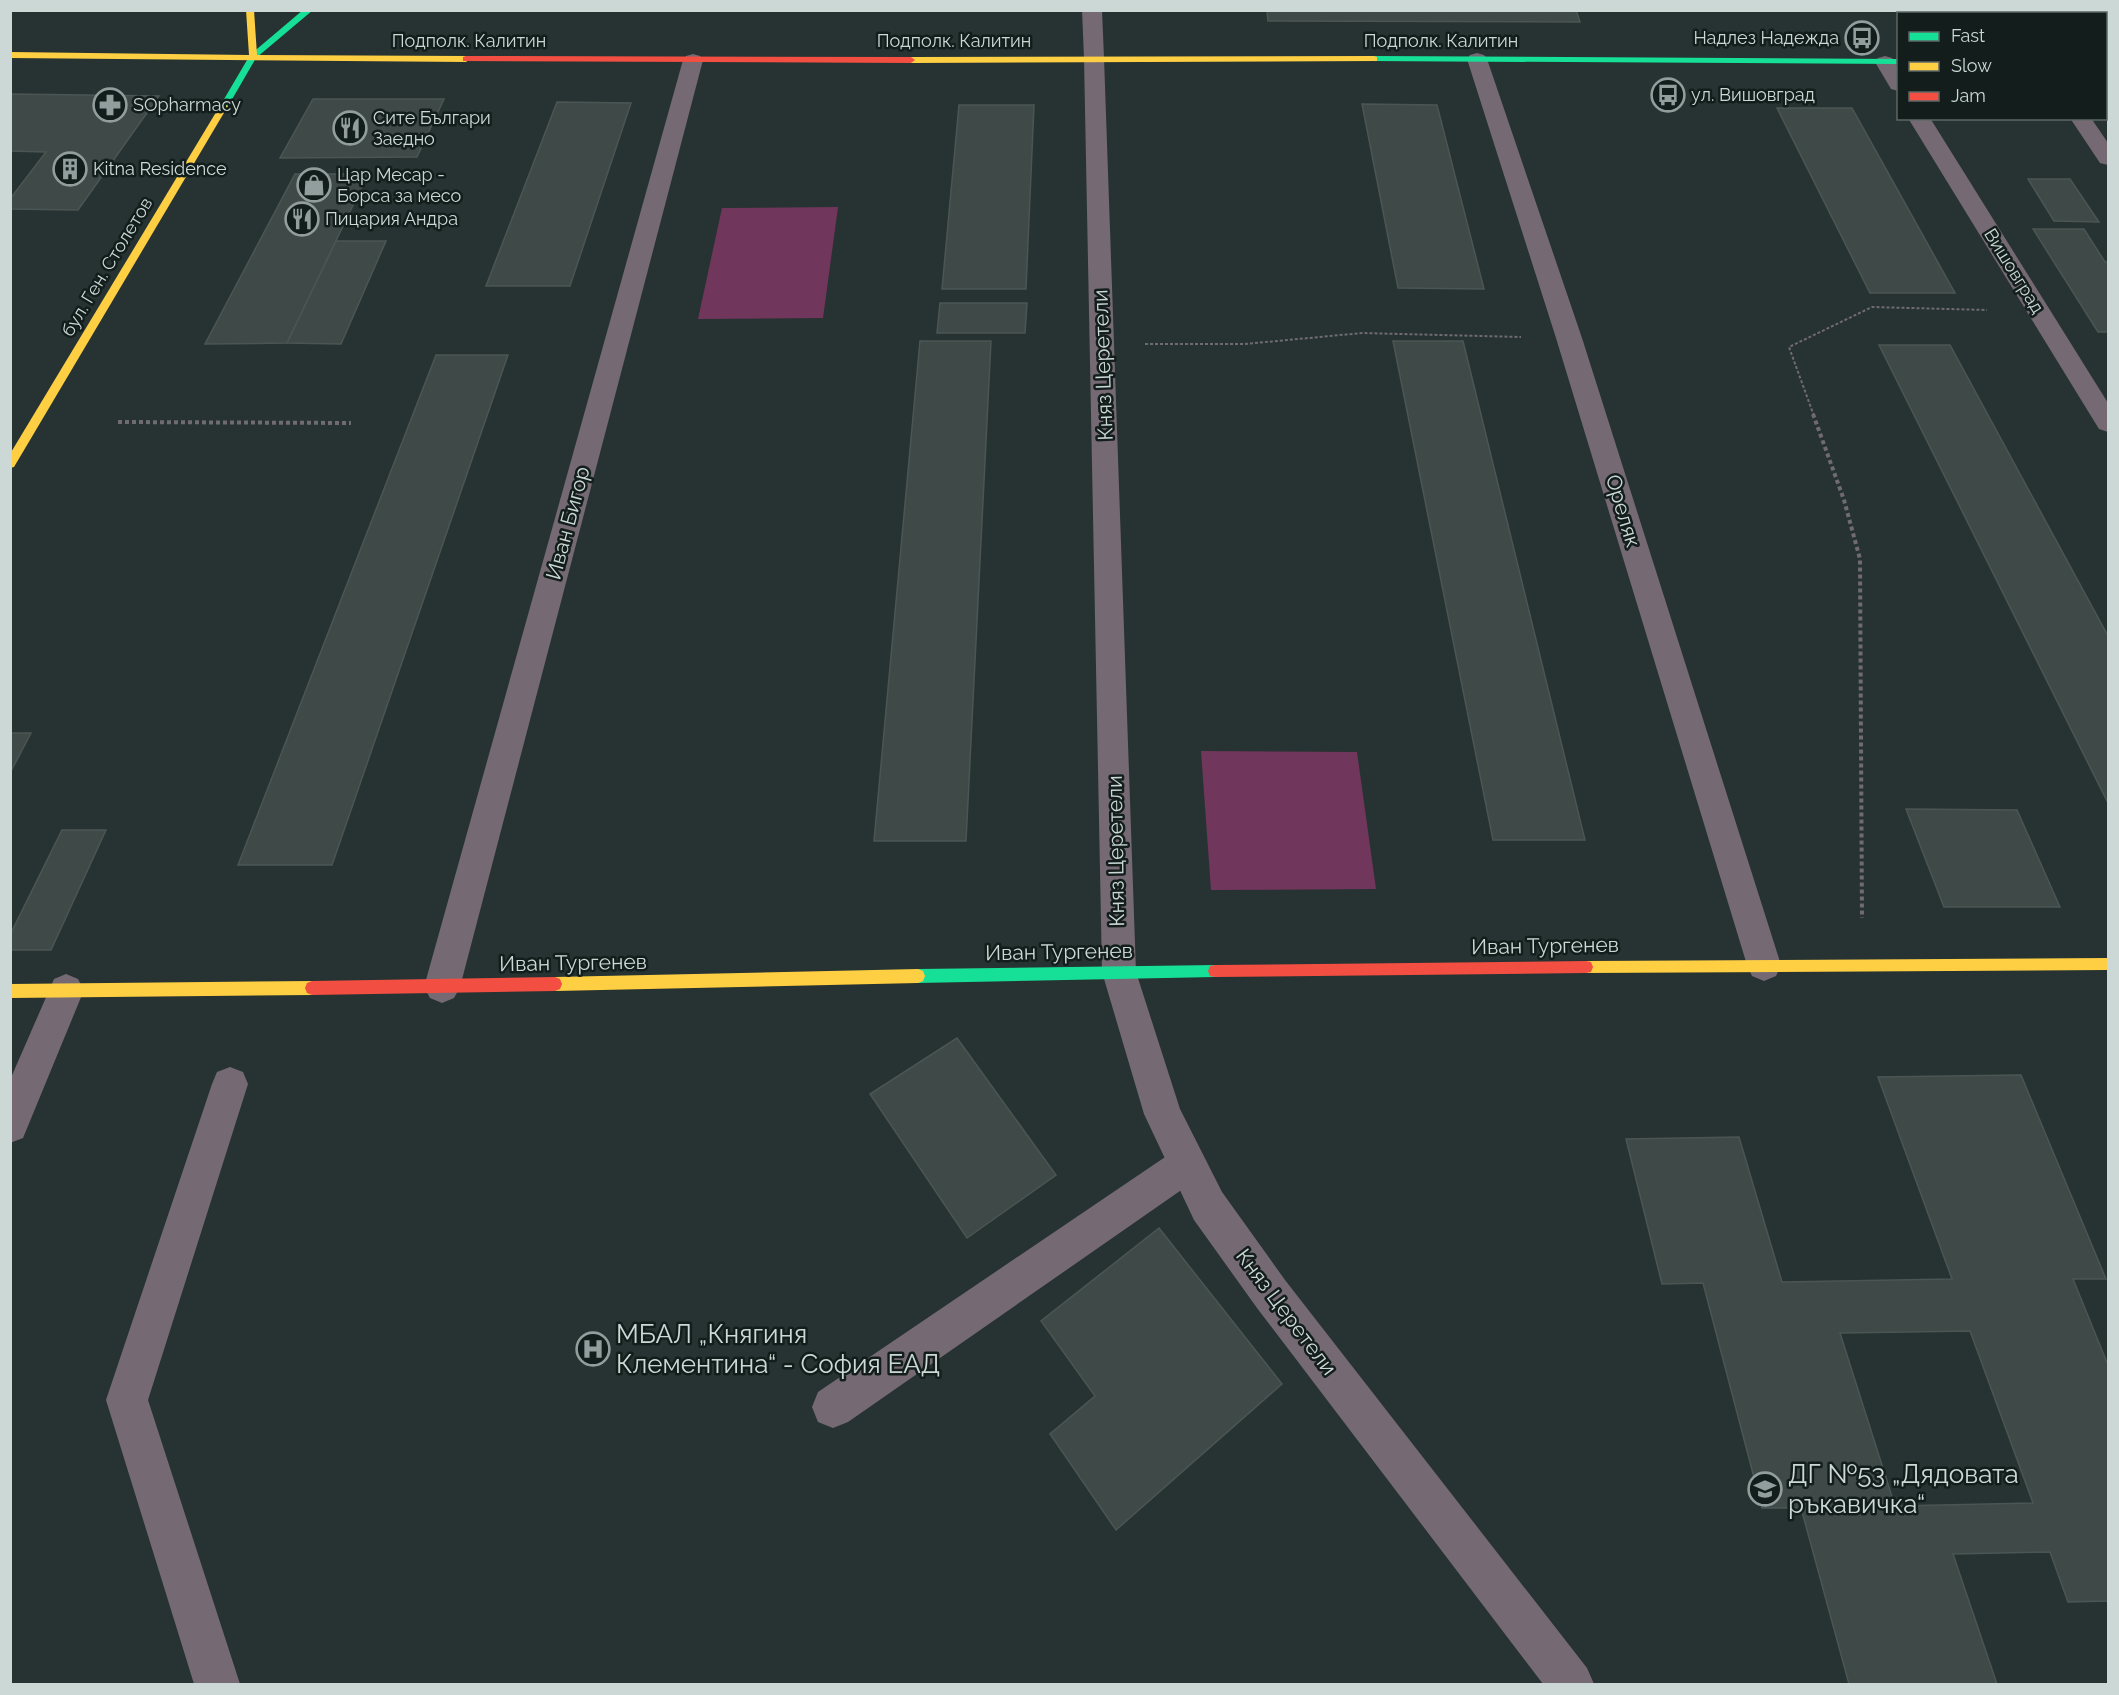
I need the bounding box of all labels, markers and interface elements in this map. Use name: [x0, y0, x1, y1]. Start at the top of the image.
legend: [1897, 12, 2107, 120]
bus stop icon: Надлез Надежда: [1844, 20, 1880, 56]
text: Fast: [1951, 25, 1985, 46]
place label: Надлез Надежда: [1693, 27, 1839, 48]
street label: Подполк. Калитин: [392, 30, 546, 51]
street label: Подполк. Калитин: [877, 30, 1031, 51]
street label: Подполк. Калитин: [1364, 30, 1518, 51]
text: Slow: [1951, 55, 1992, 76]
bus stop icon: ул. Вишовград: [1650, 77, 1686, 113]
place label: ул. Вишовград: [1691, 84, 1815, 105]
text: Jam: [1951, 85, 1986, 106]
pharmacy icon: SOpharmacy: [92, 87, 128, 123]
place label: SOpharmacy: [133, 94, 241, 115]
place label: Сите Българи Заедно: [373, 107, 491, 149]
restaurant icon: Сите Българи Заедно: [332, 110, 368, 146]
building icon: Kitna Residence: [52, 151, 88, 187]
place label: Kitna Residence: [93, 158, 227, 179]
place label: Цар Месар - Борса за месо: [337, 164, 461, 206]
shop icon: Цар Месар - Борса за месо: [296, 167, 332, 203]
street label: бул. Ген. Столетов: [57, 193, 156, 340]
restaurant icon: Пицария Андра: [284, 201, 320, 237]
place label: Пицария Андра: [325, 208, 458, 229]
street label: Вишовград: [1980, 224, 2049, 317]
street label: Княз Церетели: [1087, 289, 1118, 441]
street label: Иван Бигор: [540, 463, 595, 582]
street label: Ореляк: [1601, 471, 1646, 550]
street label: Княз Церетели: [1102, 775, 1129, 927]
street label: Иван Тургенев: [1471, 932, 1619, 959]
street label: Иван Тургенев: [985, 938, 1133, 965]
street label: Иван Тургенев: [499, 949, 647, 976]
street label: Княз Церетели: [1231, 1244, 1342, 1380]
place label: МБАЛ „Княгиня Клементина“ - София ЕАД: [616, 1319, 940, 1379]
hospital icon: МБАЛ „Княгиня Клементина“ - София ЕАД: [575, 1331, 611, 1367]
place label: ДГ №53 „Дядовата ръкавичка“: [1788, 1459, 2019, 1519]
school or university icon: ДГ №53 „Дядовата ръкавичка“: [1747, 1471, 1783, 1507]

